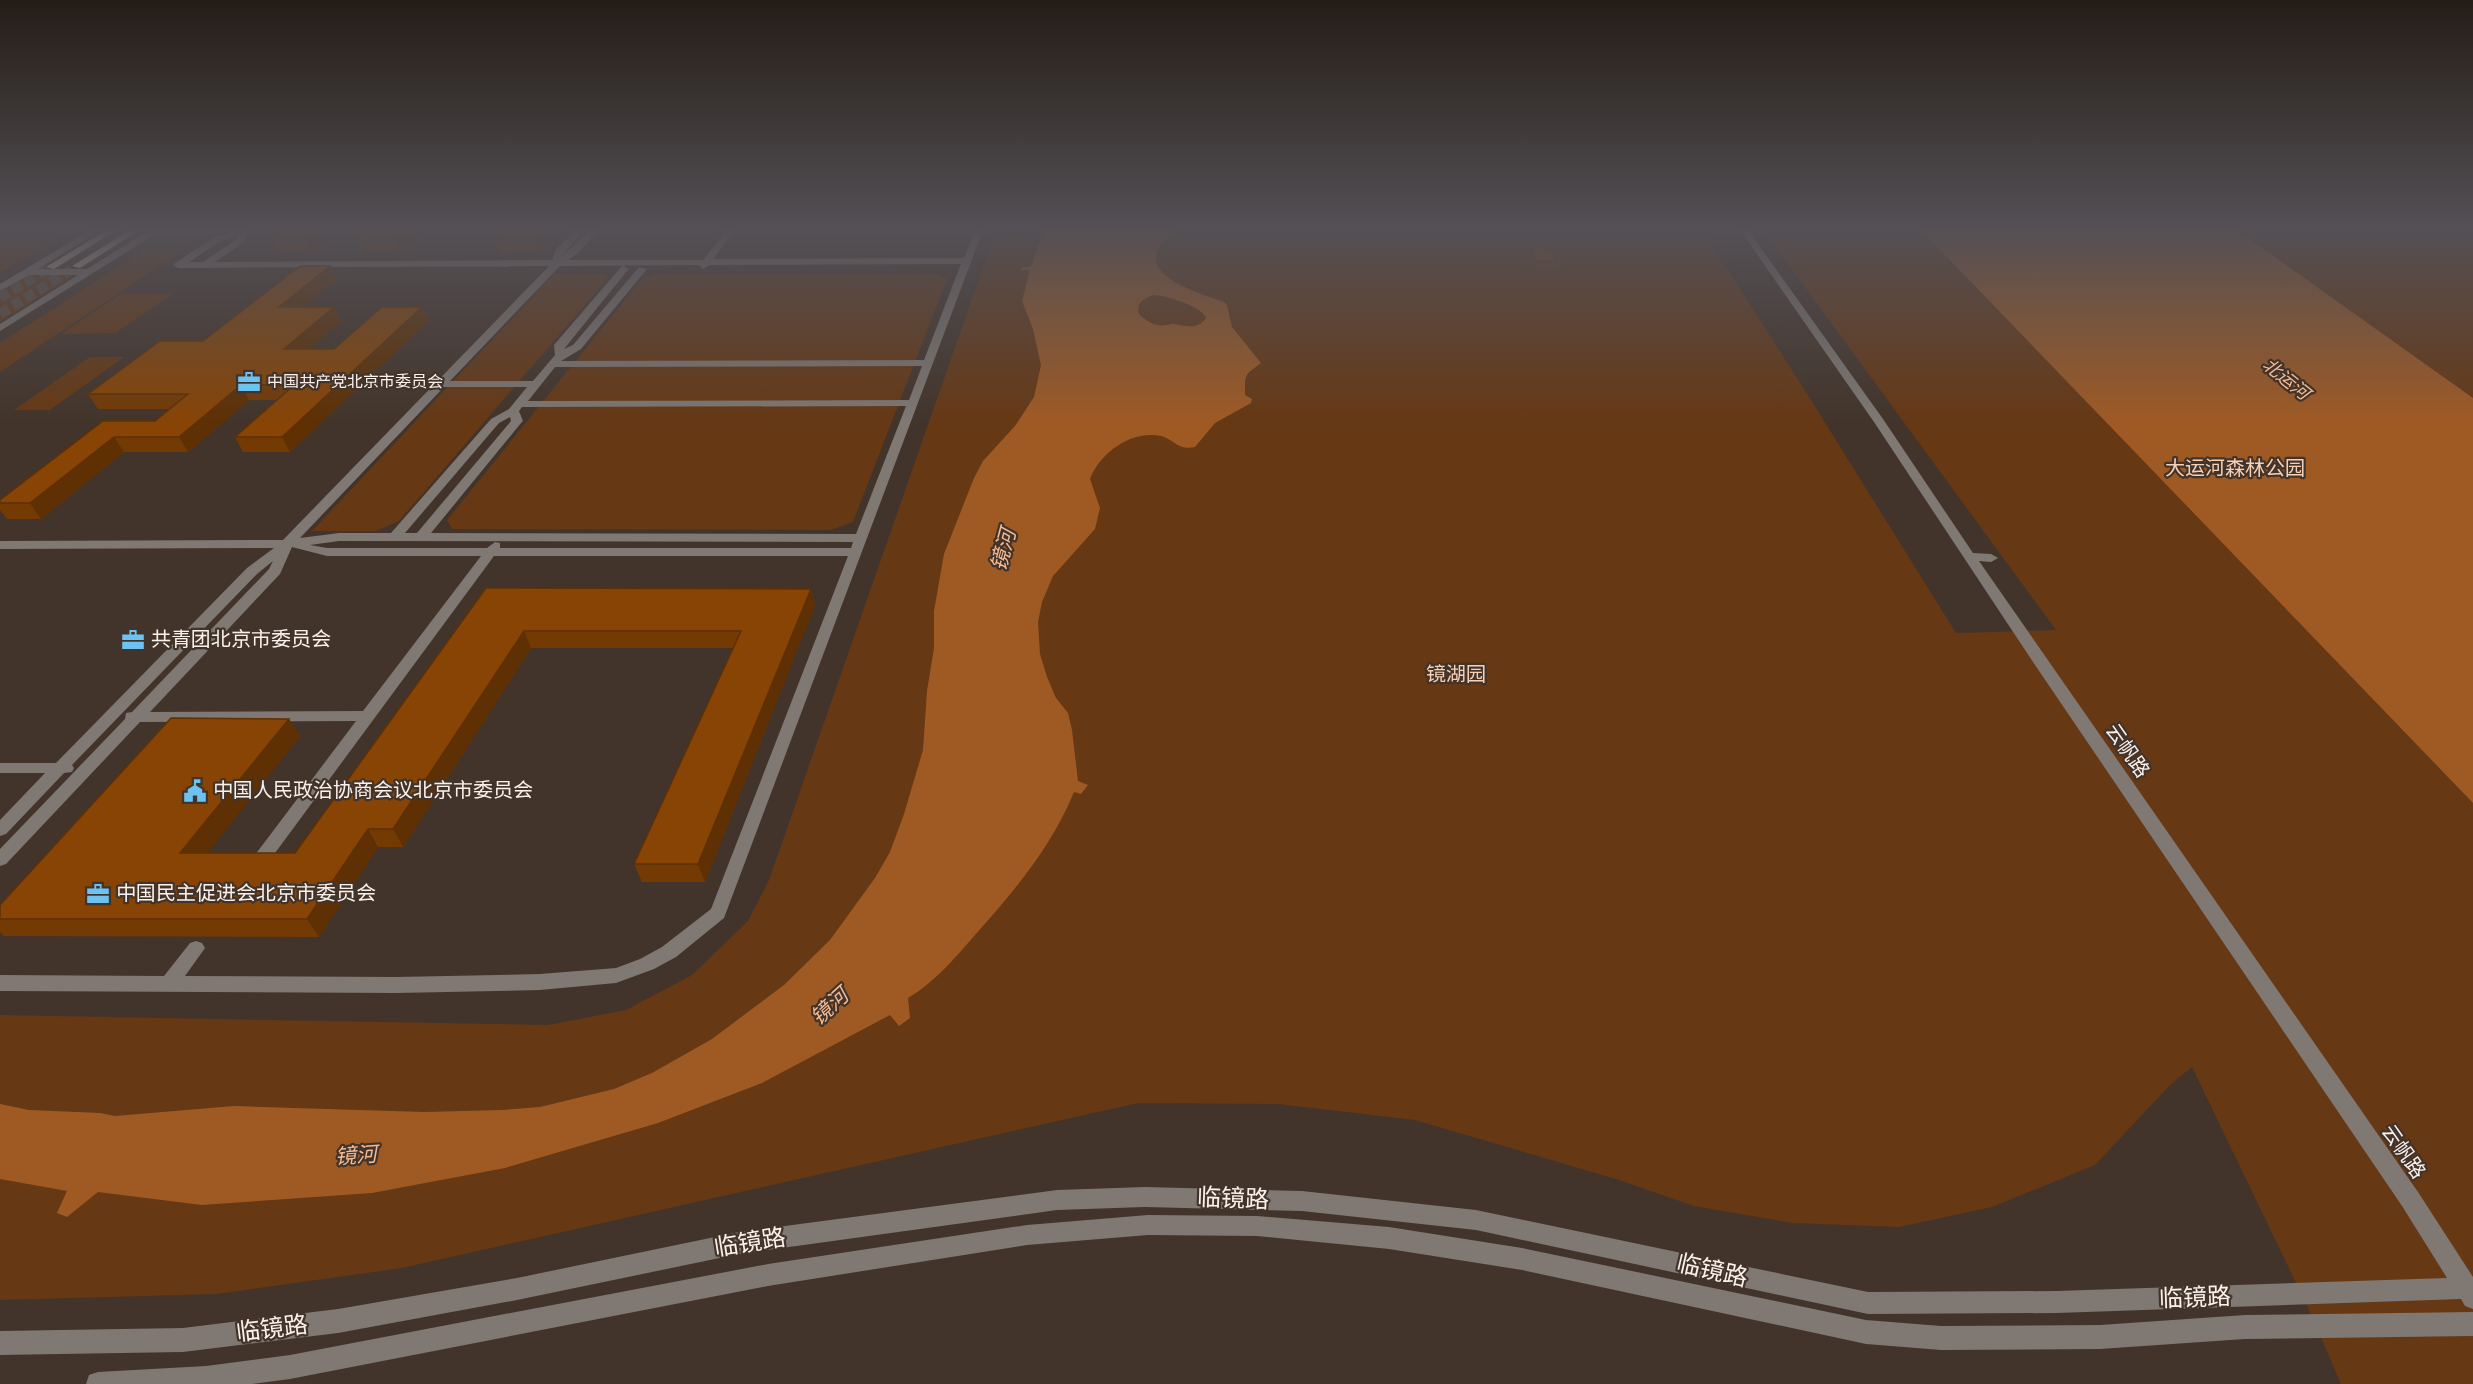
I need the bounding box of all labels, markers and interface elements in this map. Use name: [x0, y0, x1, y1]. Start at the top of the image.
water label: 北运河: [2258, 353, 2316, 406]
office icon: 中国共产党北京市委员会: [236, 369, 262, 395]
place label: 中国共产党北京市委员会: [267, 372, 443, 392]
park label: 大运河森林公园: [2165, 457, 2305, 481]
water label: 镜河: [986, 523, 1023, 574]
office icon: 共青团北京市委员会: [120, 627, 146, 653]
place label: 共青团北京市委员会: [151, 628, 331, 652]
park label: 镜湖园: [1426, 663, 1486, 687]
street label: 云帆路: [2100, 720, 2154, 782]
public building icon: 中国人民政治协商会议北京市委员会: [182, 778, 208, 804]
place label: 中国人民政治协商会议北京市委员会: [213, 779, 533, 803]
office icon: 中国民主促进会北京市委员会: [85, 881, 111, 907]
place label: 中国民主促进会北京市委员会: [116, 882, 376, 906]
water label: 镜河: [806, 981, 857, 1030]
street label: 云帆路: [2376, 1121, 2430, 1183]
water label: 镜河: [334, 1142, 382, 1170]
street label: 临镜路: [1197, 1183, 1269, 1215]
street label: 临镜路: [712, 1223, 788, 1263]
street label: 临镜路: [1674, 1249, 1750, 1293]
street label: 临镜路: [2159, 1282, 2231, 1314]
street label: 临镜路: [235, 1310, 309, 1348]

